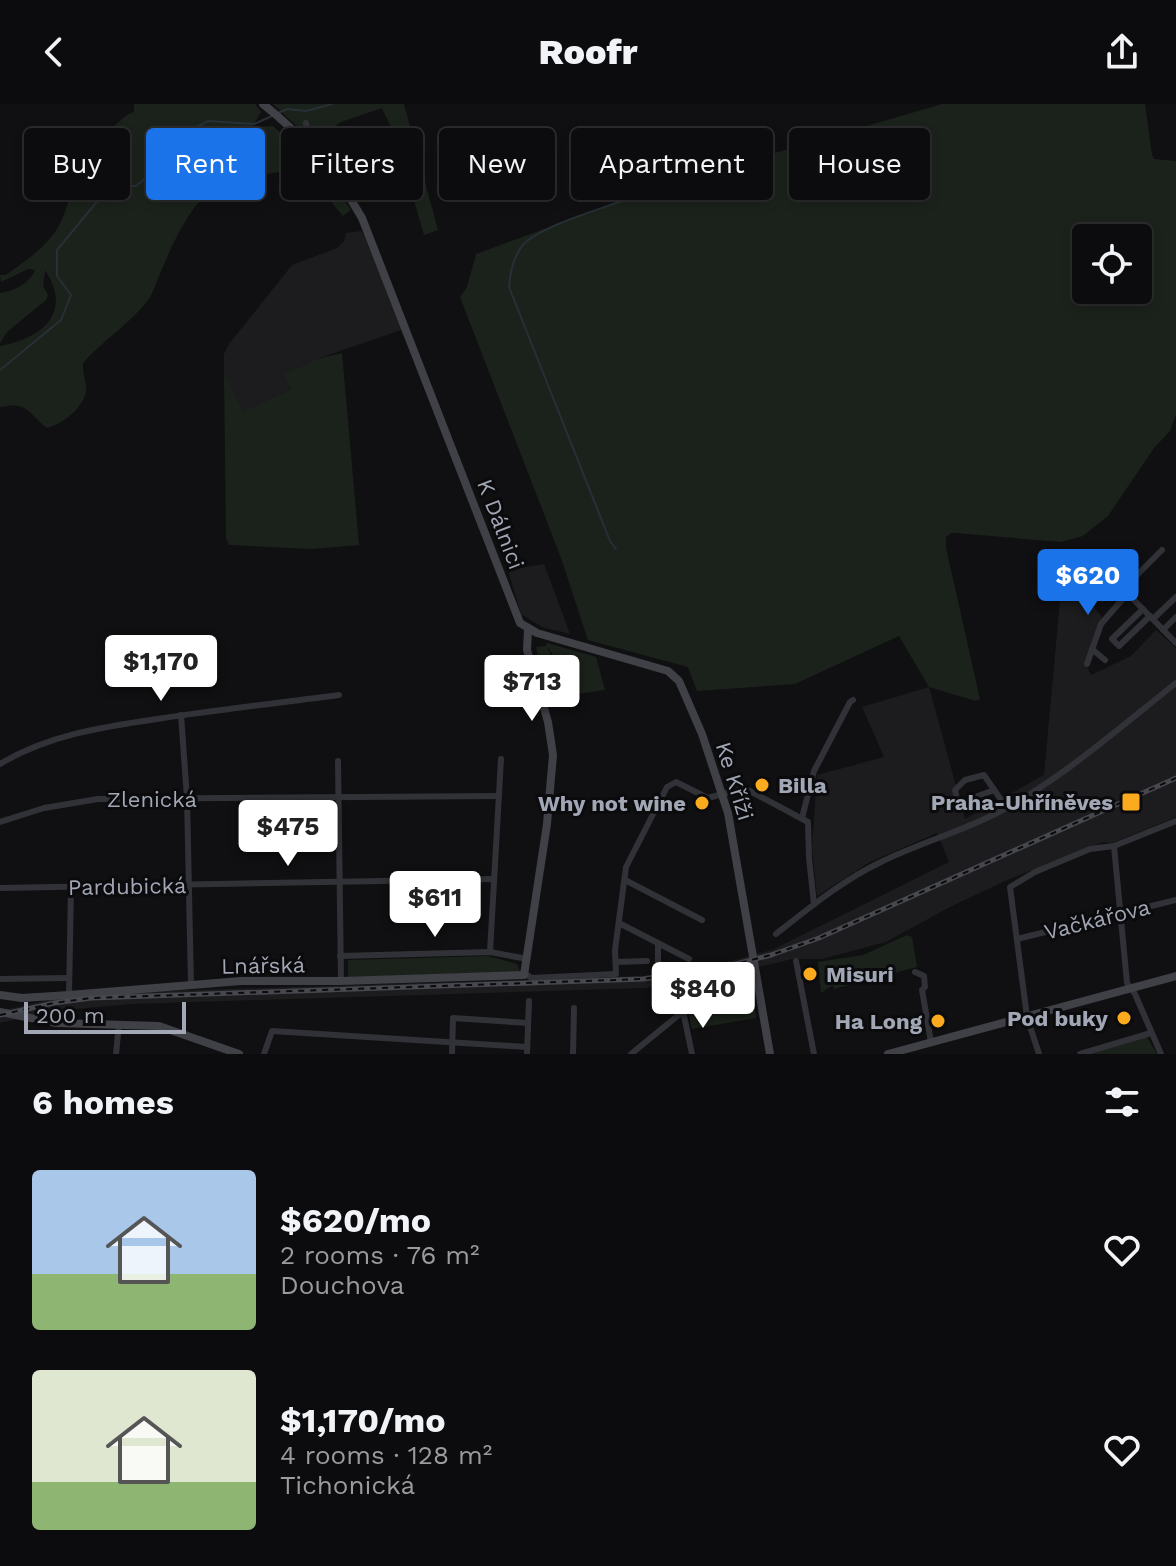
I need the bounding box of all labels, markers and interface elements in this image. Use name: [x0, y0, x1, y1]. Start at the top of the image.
icon: back: [32, 30, 76, 74]
icon: share: [1100, 30, 1144, 74]
text: Roofr: [539, 31, 637, 73]
chip: Buy: [24, 128, 130, 200]
chip: Rent: [146, 128, 265, 200]
chip: Filters: [281, 128, 423, 200]
chip: New: [439, 128, 555, 200]
chip: Apartment: [571, 128, 773, 200]
chip: House: [789, 128, 930, 200]
map controls: [1072, 224, 1152, 304]
button: locate: [1072, 224, 1152, 304]
street label: K Dálnici: [472, 476, 529, 573]
pin: $620: [1041, 549, 1135, 617]
text: $620: [1056, 560, 1120, 590]
pin: $1,170: [96, 635, 226, 703]
text: $1,170: [123, 646, 199, 676]
pin: $713: [485, 655, 579, 723]
text: $713: [502, 666, 562, 696]
street label: Ke Kříži: [711, 739, 758, 823]
place label: Billa: [778, 773, 827, 798]
marker: Billa: [753, 776, 771, 794]
street label: Zlenická: [107, 787, 197, 812]
place label: Praha-Uhříněves: [931, 790, 1113, 815]
place label: Why not wine: [538, 791, 686, 816]
marker: Praha-Uhříněves: [1120, 791, 1142, 813]
marker: Why not wine: [693, 794, 711, 812]
pin: $475: [241, 800, 335, 868]
text: $475: [257, 811, 319, 841]
pin: $611: [388, 871, 482, 939]
street label: Pardubická: [68, 873, 186, 900]
text: $611: [408, 882, 462, 912]
street label: Vačkářova: [1042, 894, 1152, 945]
street label: Lnářská: [221, 952, 305, 979]
pin: $840: [656, 962, 750, 1030]
place label: Misuri: [826, 962, 894, 987]
marker: Misuri: [801, 965, 819, 983]
text: $840: [670, 973, 736, 1003]
scale bar: [24, 998, 186, 1034]
text: 200 m: [36, 1003, 105, 1028]
place label: Pod buky: [1007, 1006, 1109, 1031]
place label: Ha Long: [835, 1009, 923, 1034]
marker: Pod buky: [1115, 1009, 1133, 1027]
marker: Ha Long: [929, 1012, 947, 1030]
icon: filters: [1100, 1080, 1144, 1124]
text: 6 homes: [32, 1082, 174, 1122]
text: $620/mo: [280, 1200, 431, 1240]
icon: home: [96, 1202, 192, 1298]
icon: heart: [1100, 1228, 1144, 1272]
text: 2 rooms · 76 m²: [280, 1240, 479, 1270]
text: Douchova: [280, 1270, 405, 1300]
text: $1,170/mo: [280, 1400, 446, 1440]
icon: home: [96, 1402, 192, 1498]
icon: heart: [1100, 1428, 1144, 1472]
text: 4 rooms · 128 m²: [280, 1440, 492, 1470]
text: Tichonická: [280, 1470, 415, 1500]

